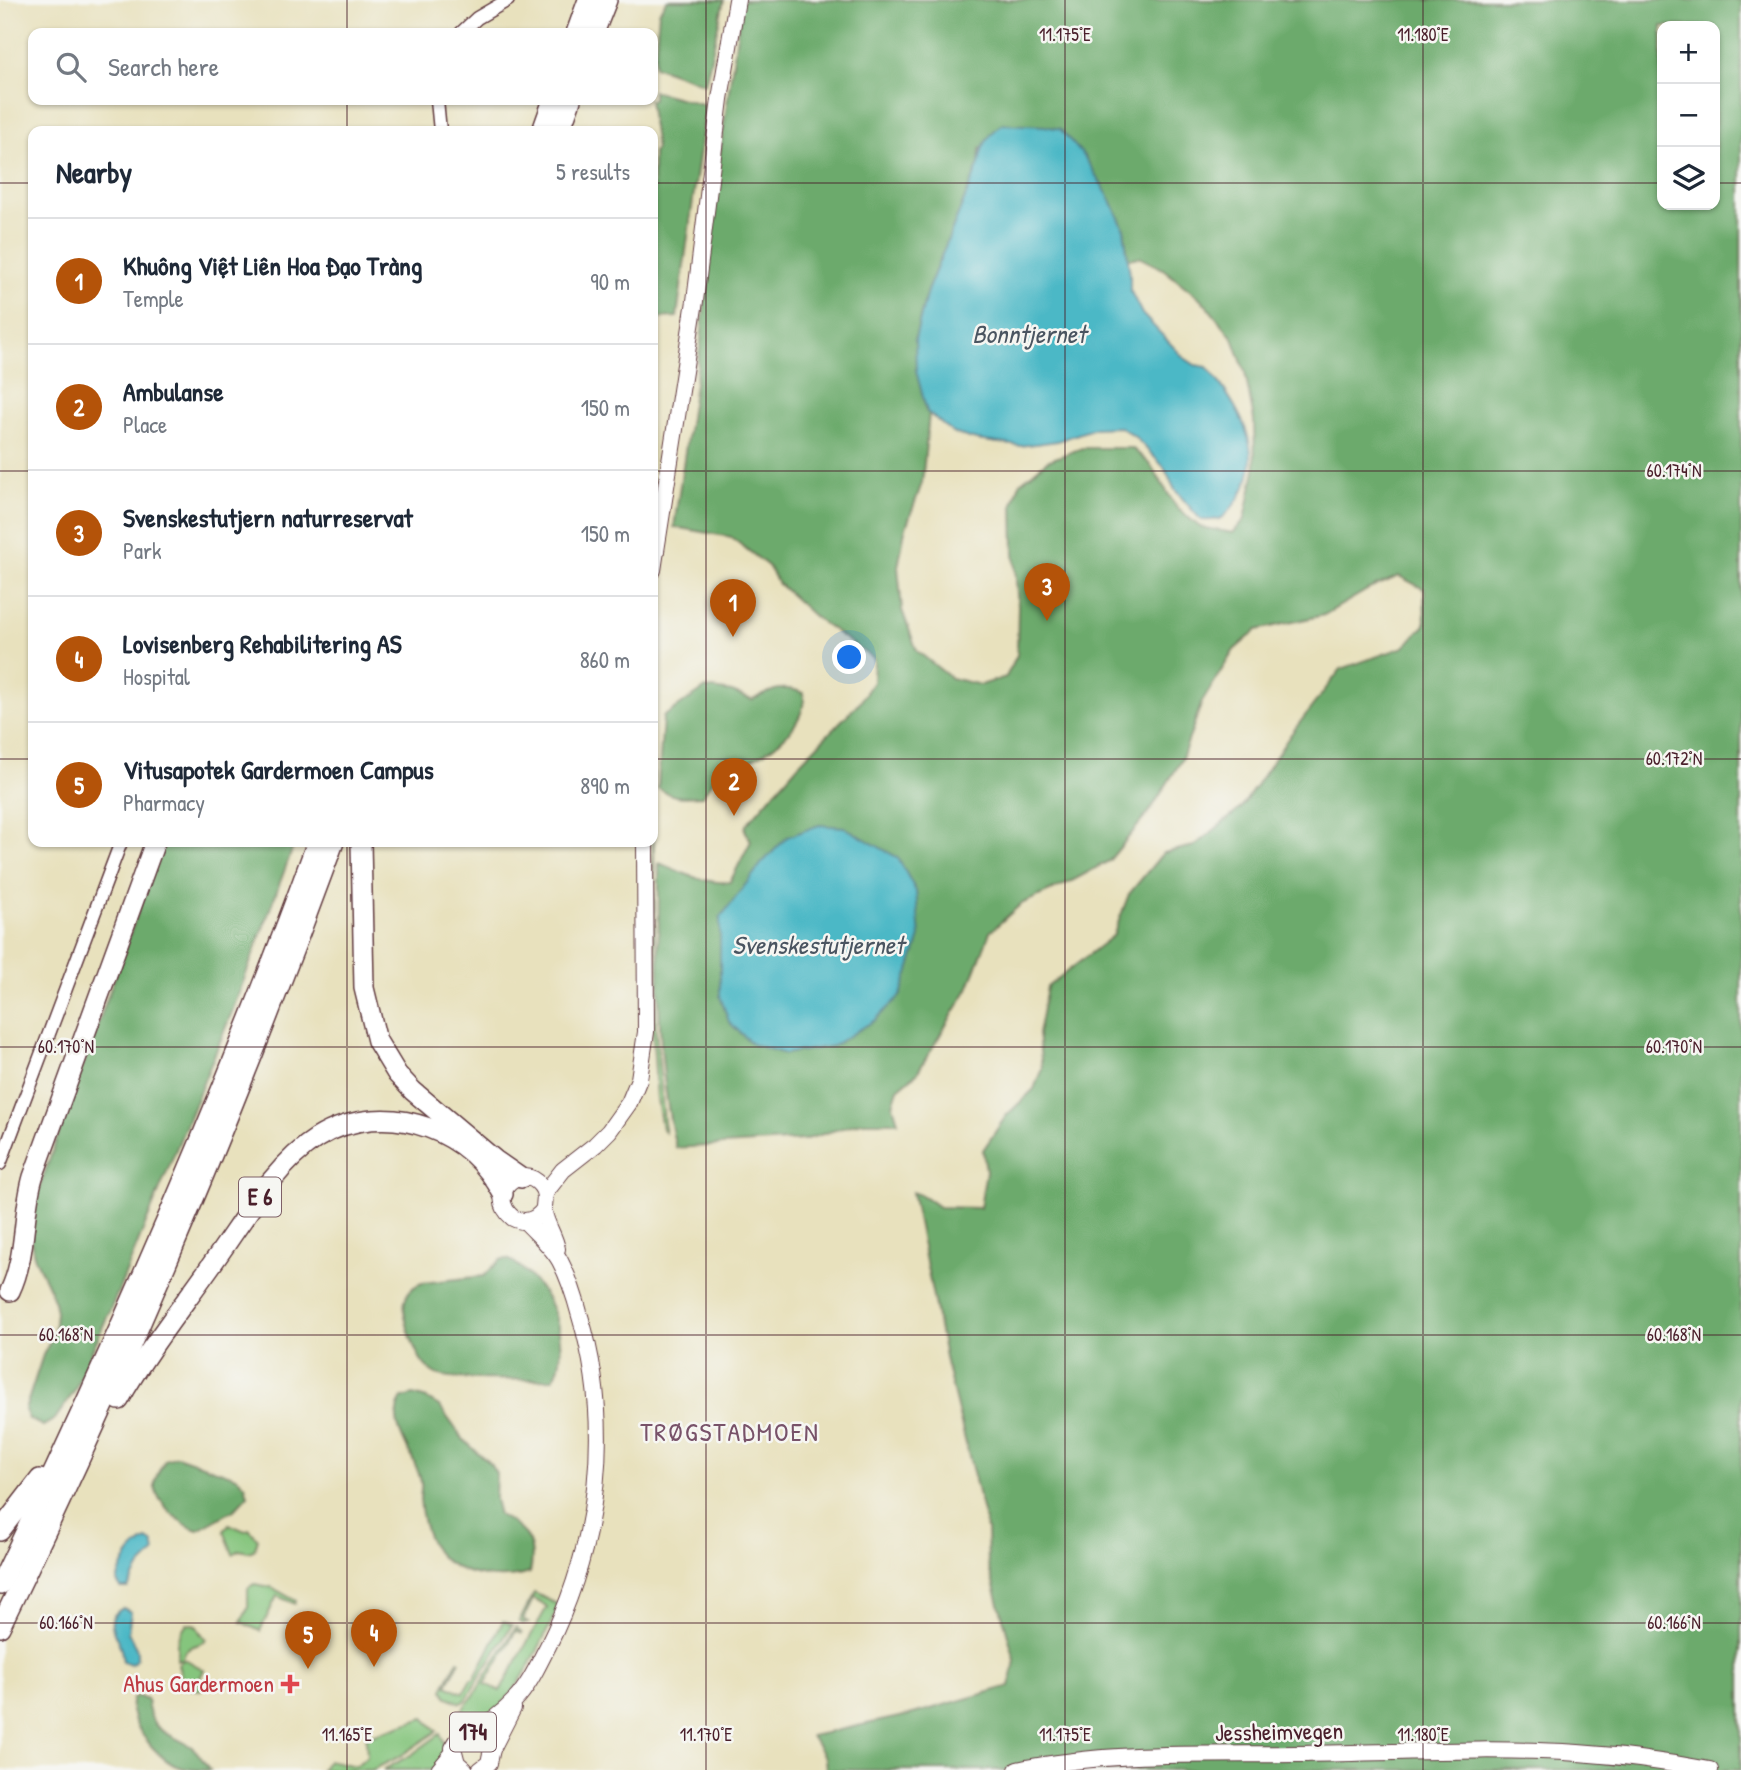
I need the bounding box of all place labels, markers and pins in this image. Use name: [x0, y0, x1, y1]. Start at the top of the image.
pin: 3: [1024, 563, 1070, 621]
pin: 1: [710, 579, 756, 637]
pin: 2: [711, 758, 757, 816]
pin: 4: [351, 1609, 397, 1667]
pin: 5: [285, 1611, 331, 1669]
place label: Ahus Gardermoen: [123, 1667, 274, 1699]
marker: Ahus Gardermoen: [280, 1674, 300, 1694]

